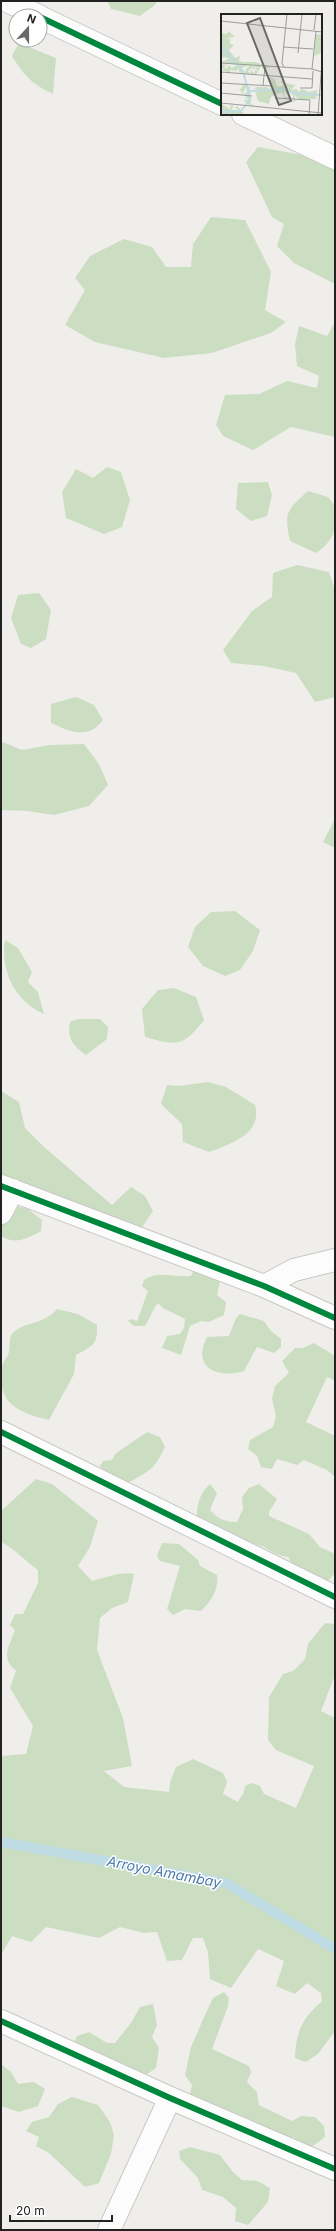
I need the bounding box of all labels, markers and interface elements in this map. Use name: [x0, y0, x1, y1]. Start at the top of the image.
north arrow: [8, 8, 48, 48]
text: N: [25, 11, 38, 27]
inset map: [221, 14, 322, 115]
water label: Arroyo Amambay: [105, 1852, 224, 1891]
scale bar: [10, 2197, 112, 2223]
text: 20 m: [16, 2203, 45, 2218]

